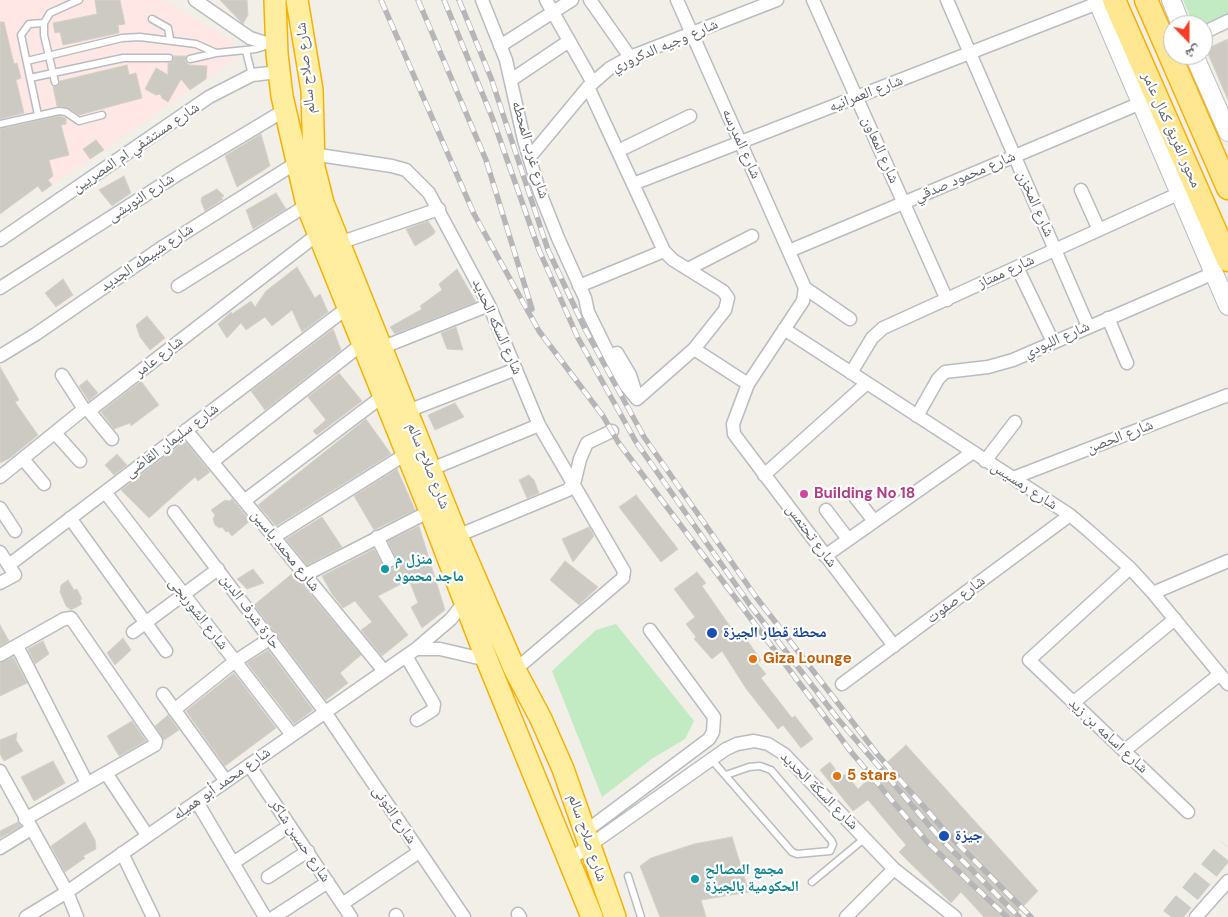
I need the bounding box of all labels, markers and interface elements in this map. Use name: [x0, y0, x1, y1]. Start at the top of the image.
north arrow: [1163, 15, 1213, 65]
street label: شارع وجيه الدكروري: [609, 16, 721, 76]
street label: شارع صلاح سالم: [292, 21, 320, 115]
text: ش: [1183, 42, 1204, 64]
street label: محور الفريق كمال عامر: [1137, 70, 1205, 190]
street label: شارع العمرانيه: [827, 72, 905, 116]
street label: شارع مستشفي ام المصريين: [69, 99, 203, 197]
street label: شارع غرب المحطه: [507, 99, 553, 201]
street label: شارع المدرسه: [718, 106, 764, 182]
street label: شارع المعاون: [857, 114, 903, 186]
street label: شارع محمود صدقي: [912, 148, 1018, 206]
street label: شارع المخزن: [1012, 168, 1058, 240]
street label: شارع النويشى: [104, 170, 178, 226]
street label: شارع شبيطه الجديد: [97, 220, 197, 296]
street label: شارع ممتاز: [975, 251, 1037, 293]
street label: شارع السكه الحديد: [468, 276, 526, 378]
street label: شارع اللبودي: [1021, 318, 1093, 362]
street label: شارع عامر: [131, 332, 187, 382]
street label: شارع سليمان القاضى: [122, 400, 222, 482]
street label: شارع الحصن: [1084, 416, 1156, 458]
street label: شارع صلاح سالم: [402, 420, 454, 512]
street label: شارع رمسيس: [987, 458, 1061, 514]
place label: Building No 18: [814, 485, 915, 503]
marker: Building No 18: [798, 488, 810, 500]
street label: شارع تحتمس: [781, 501, 841, 571]
street label: شارع محمد ياسين: [247, 507, 323, 595]
place label: منزل م ماجد محمود: [395, 551, 464, 586]
marker: منزل م ماجد محمود: [379, 563, 391, 575]
street label: حارة شرف الدين: [216, 571, 284, 653]
street label: شارع صفوت: [923, 572, 989, 628]
street label: شارع الشوربجى: [164, 574, 232, 654]
place label: محطة قطار الجيزة: [723, 624, 827, 642]
marker: محطة قطار الجيزة: [705, 626, 719, 640]
place label: Giza Lounge: [763, 650, 852, 668]
marker: Giza Lounge: [747, 653, 759, 665]
street label: شارع اسامه بن زيد: [1064, 695, 1152, 777]
street label: شارع محمد أبو هميله: [170, 744, 274, 824]
street label: شارع السكة الحديد: [776, 748, 862, 834]
place label: 5 stars: [847, 767, 897, 785]
marker: 5 stars: [831, 770, 843, 782]
street label: شارع التونى: [368, 783, 420, 847]
street label: شارع صلاح سالم: [564, 792, 610, 884]
street label: شارع حسين شاكر: [266, 796, 334, 886]
place label: جيزة: [955, 827, 982, 845]
marker: جيزة: [937, 829, 951, 843]
place label: مجمع المصالح الحكومية بالجيزة: [705, 861, 799, 896]
marker: مجمع المصالح الحكومية بالجيزة: [689, 873, 701, 885]

